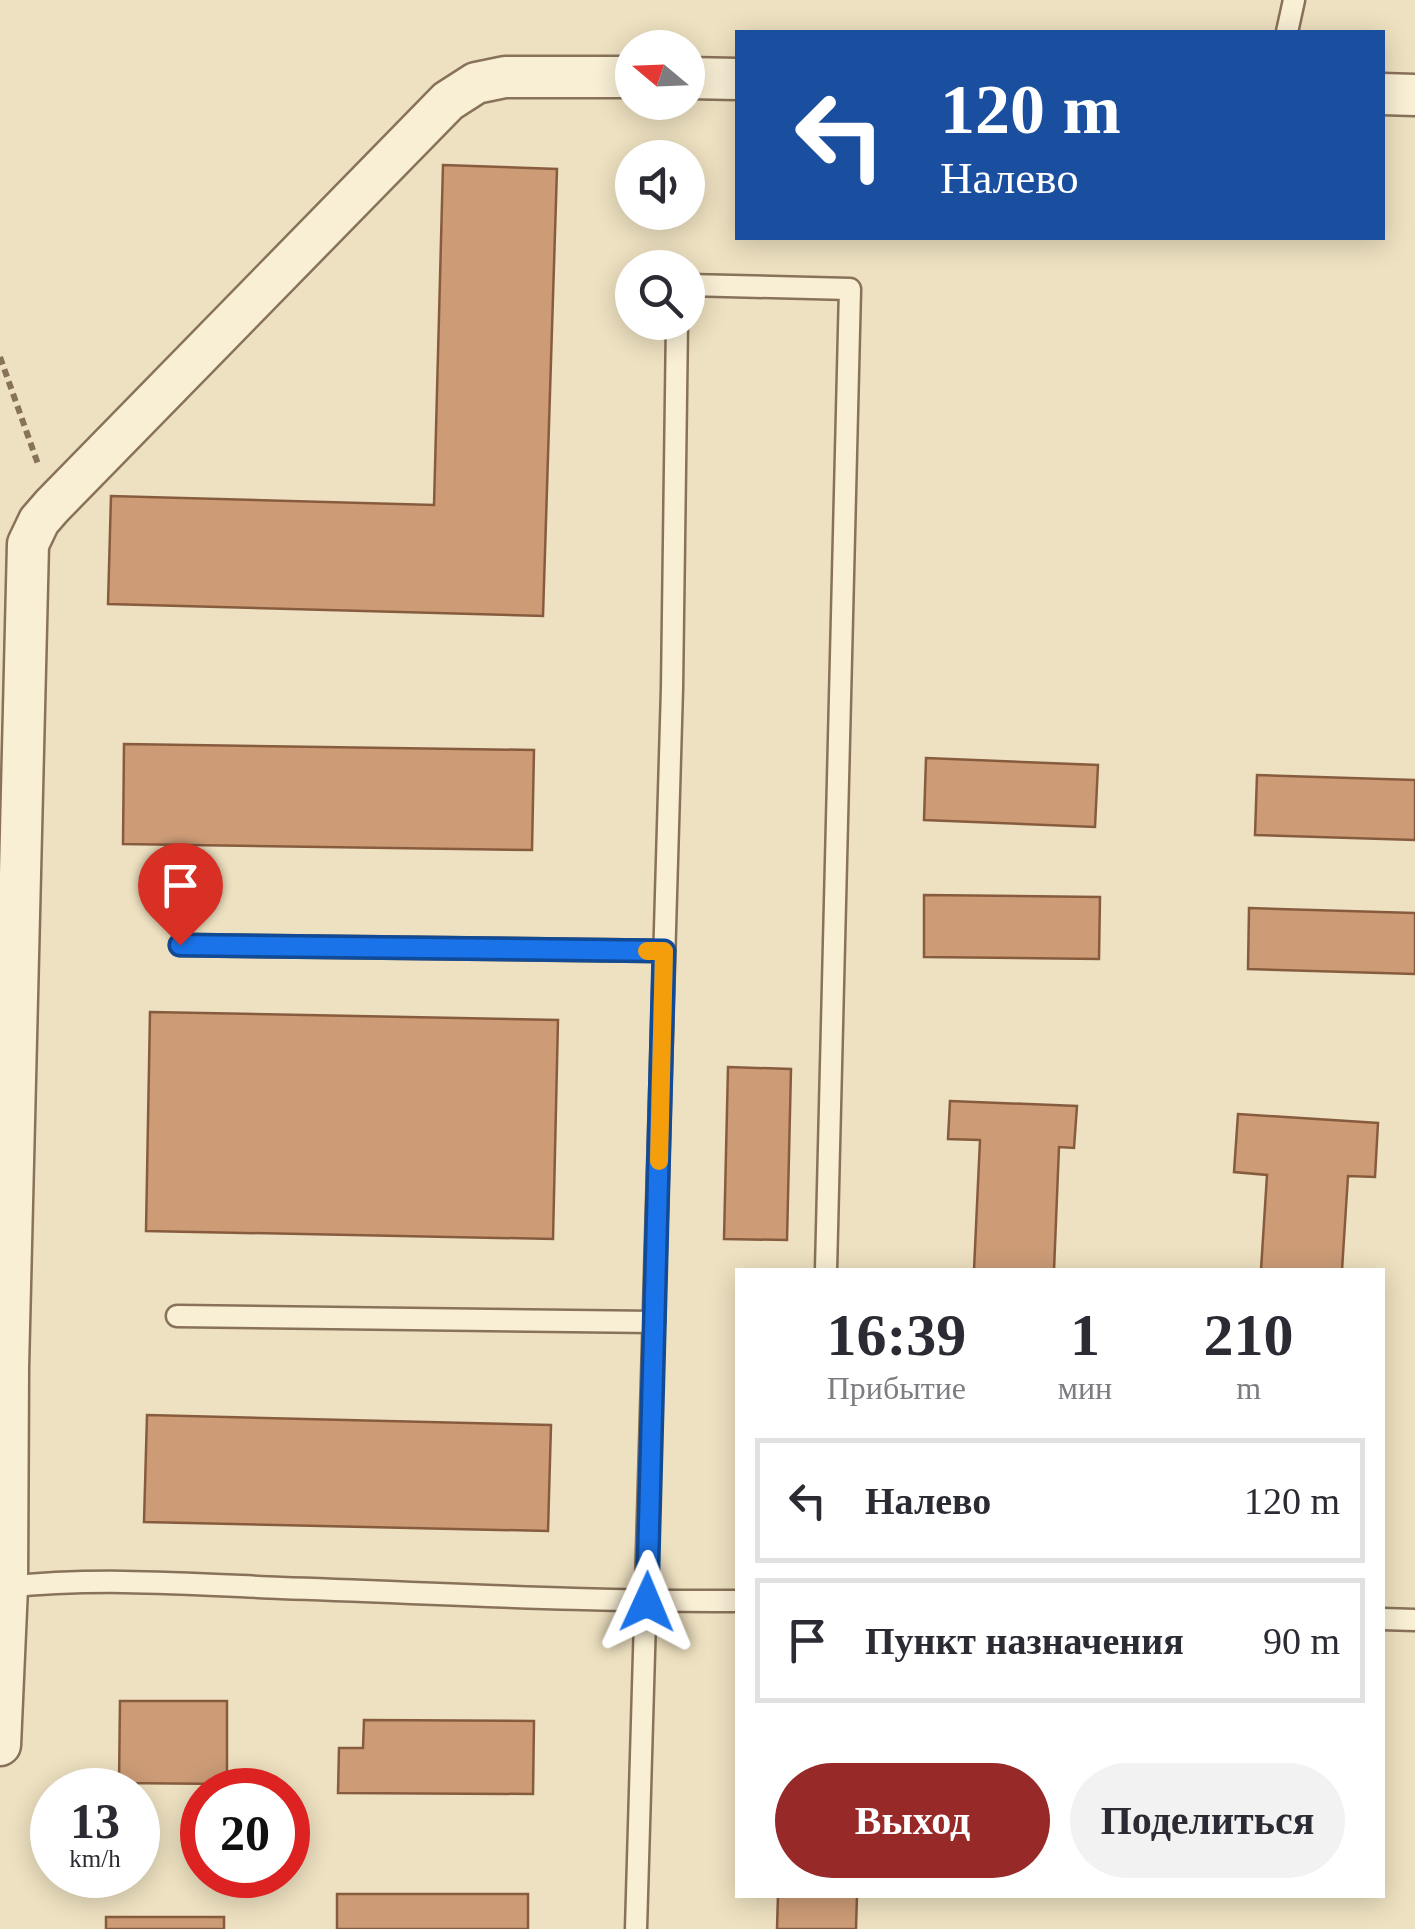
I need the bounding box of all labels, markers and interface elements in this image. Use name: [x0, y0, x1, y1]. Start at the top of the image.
north arrow: [615, 30, 705, 120]
map controls: [615, 30, 705, 340]
icon: left: [775, 70, 905, 200]
text: 120 m: [940, 71, 1121, 148]
button: sound: [615, 140, 705, 230]
text: Налево: [940, 153, 1079, 203]
button: search: [615, 250, 705, 340]
pin: [138, 843, 223, 946]
icon: arrive: [153, 858, 208, 913]
text: 16:39: [826, 1302, 966, 1368]
text: 1: [1070, 1302, 1100, 1368]
text: 210: [1204, 1302, 1294, 1368]
text: Прибытие: [827, 1370, 966, 1406]
text: мин: [1058, 1370, 1112, 1406]
text: m: [1236, 1370, 1261, 1406]
icon: left: [780, 1473, 835, 1528]
text: Налево: [865, 1480, 991, 1522]
text: 120 m: [1244, 1480, 1340, 1522]
position arrow: [595, 1550, 699, 1654]
icon: arrive: [780, 1613, 835, 1668]
text: Пункт назначения: [865, 1620, 1184, 1662]
text: 90 m: [1263, 1620, 1340, 1662]
button: Выход: [775, 1763, 1050, 1878]
button: Поделиться: [1070, 1763, 1345, 1878]
speed limit sign: 20: [180, 1768, 310, 1898]
text: 13: [70, 1793, 120, 1849]
text: km/h: [69, 1845, 121, 1872]

